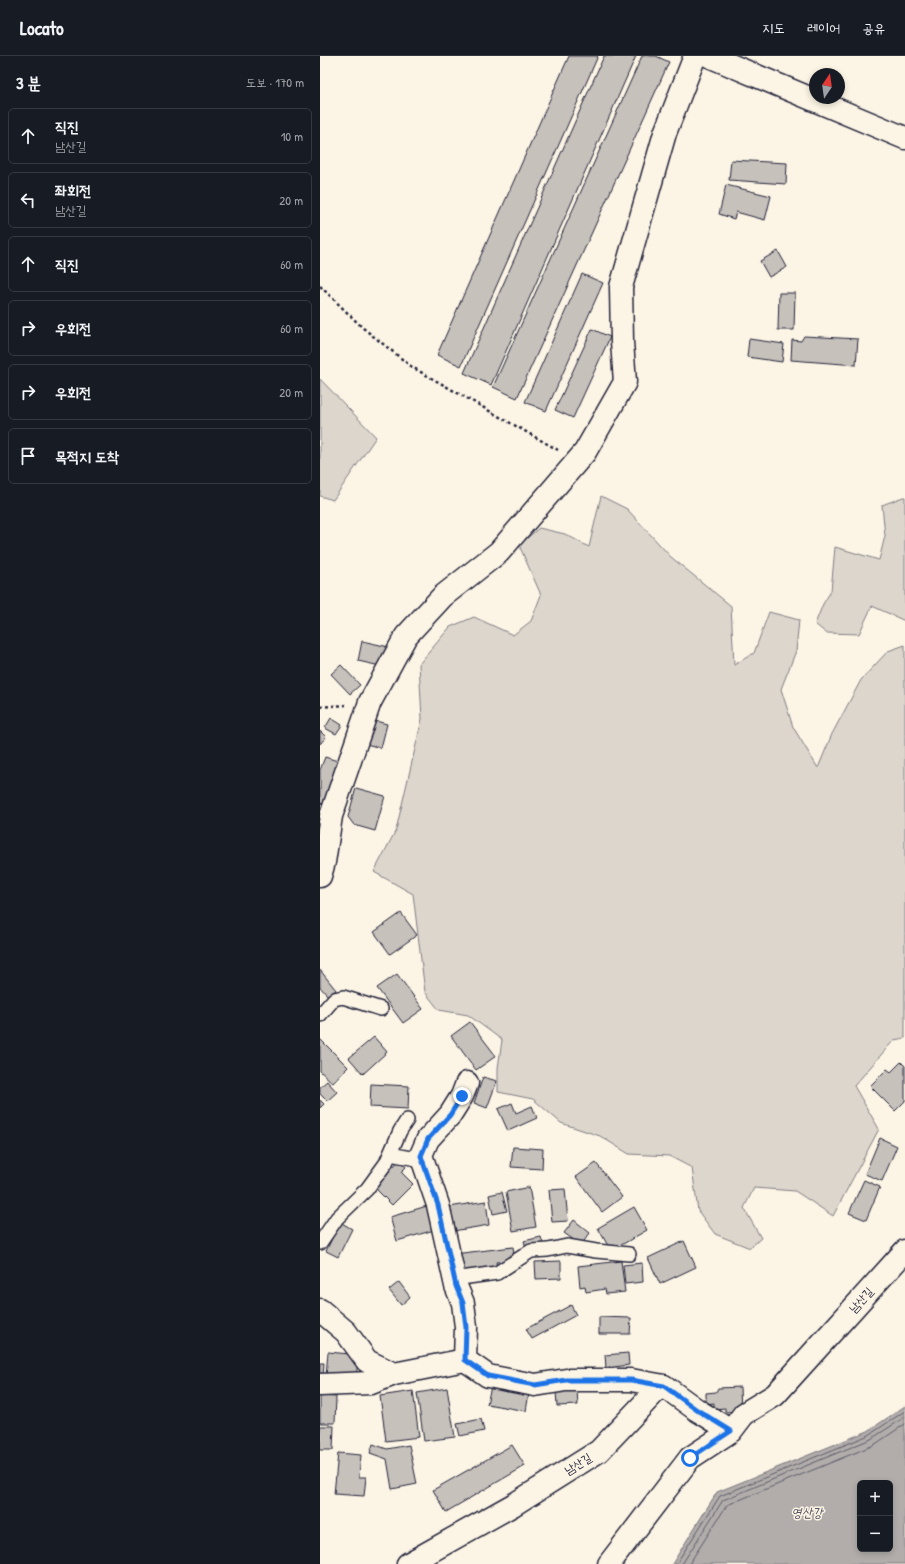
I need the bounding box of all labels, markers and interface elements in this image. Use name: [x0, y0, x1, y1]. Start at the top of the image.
text: Locato: [20, 15, 64, 41]
text: 지도: [762, 18, 785, 37]
text: 레이어: [807, 18, 840, 37]
text: 공유: [862, 18, 885, 37]
north arrow: [809, 68, 845, 104]
text: 3 분: [16, 71, 41, 94]
text: 도보 · 170 m: [246, 73, 304, 91]
text: 직진: [55, 116, 79, 137]
icon: ahead: [17, 125, 39, 147]
text: 10 m: [281, 127, 303, 145]
text: 남산길: [55, 137, 86, 155]
text: 좌회전: [55, 180, 91, 201]
icon: left: [17, 189, 39, 211]
text: 20 m: [279, 191, 303, 209]
text: 남산길: [55, 201, 86, 219]
icon: ahead: [17, 253, 39, 275]
text: 직진: [55, 254, 79, 275]
text: 60 m: [280, 255, 303, 273]
icon: right: [17, 317, 39, 339]
text: 우회전: [55, 318, 91, 339]
text: 60 m: [280, 319, 303, 337]
icon: right: [17, 381, 39, 403]
text: 우회전: [55, 382, 91, 403]
text: 20 m: [279, 383, 303, 401]
icon: arrive: [17, 445, 39, 467]
text: 목적지 도착: [55, 446, 119, 467]
route end: [453, 1087, 471, 1105]
street label: 남산길: [845, 1283, 877, 1316]
street label: 남산길: [561, 1449, 595, 1478]
route start: [681, 1449, 699, 1467]
map controls: [857, 1480, 893, 1552]
button: +: [857, 1480, 893, 1516]
water label: 영산강: [791, 1503, 824, 1521]
button: −: [857, 1516, 893, 1552]

